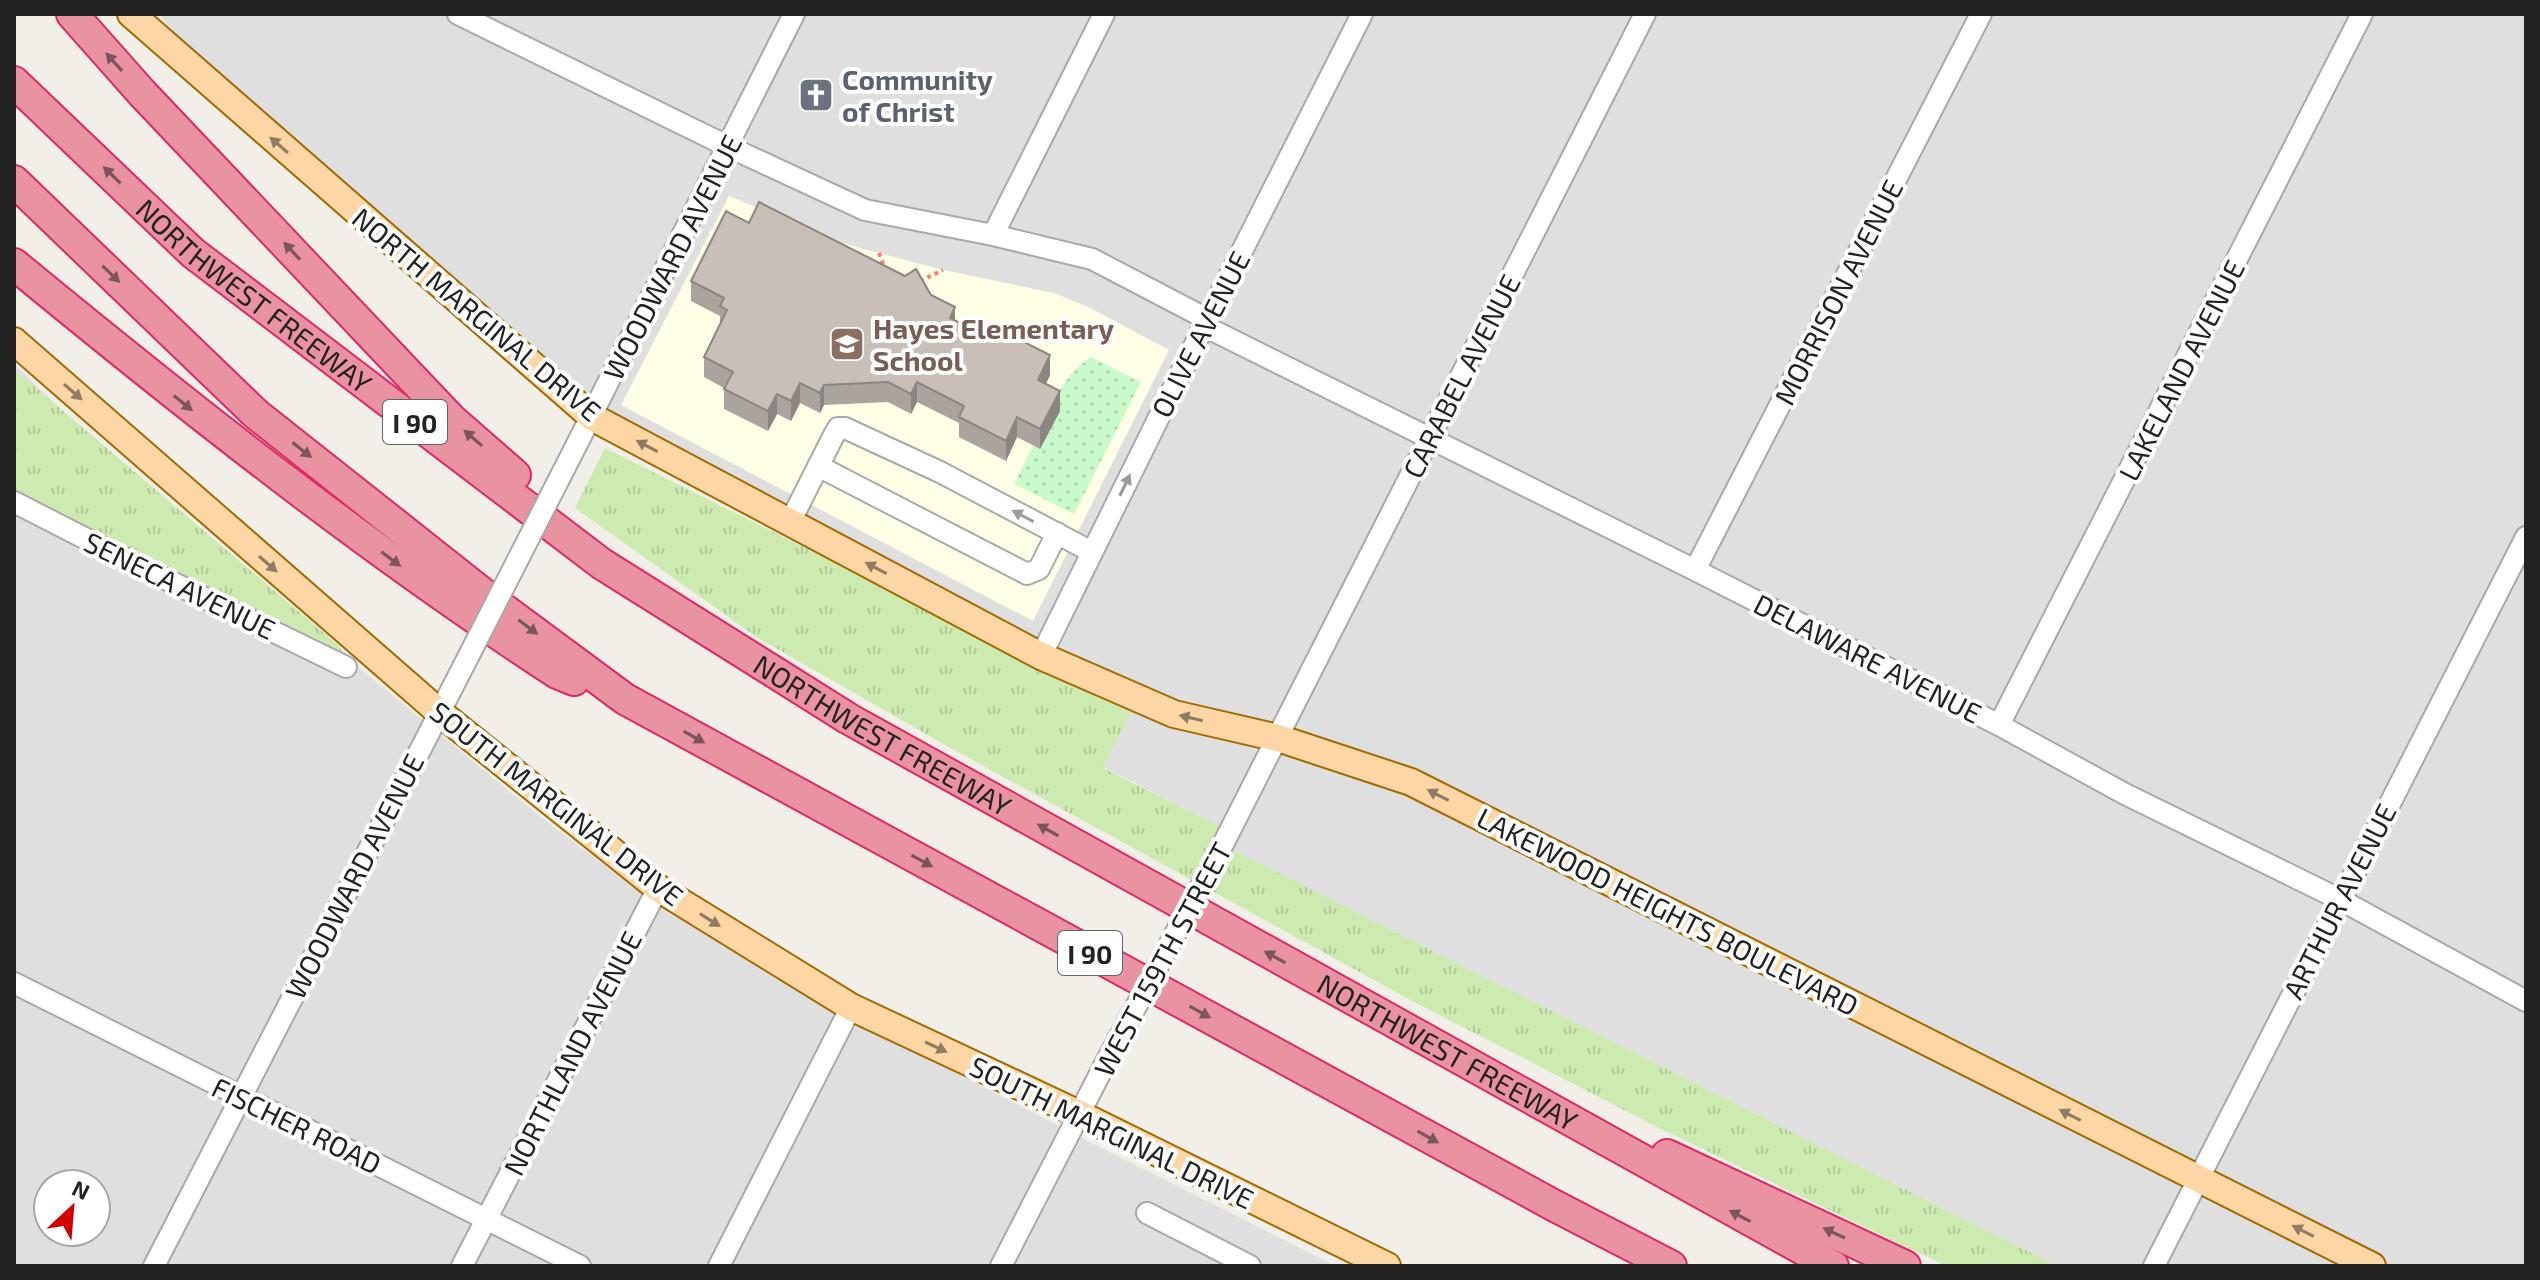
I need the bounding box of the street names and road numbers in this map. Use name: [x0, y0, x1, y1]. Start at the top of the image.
street label: WOODWARD AVENUE: [595, 129, 749, 385]
street label: MORRISON AVENUE: [1767, 174, 1909, 410]
street label: NORTHWEST FREEWAY: [130, 191, 379, 400]
street label: NORTH MARGINAL DRIVE: [346, 200, 608, 428]
street label: OLIVE AVENUE: [1144, 245, 1256, 423]
street label: LAKELAND AVENUE: [2111, 254, 2251, 486]
street label: CARABEL AVENUE: [1395, 269, 1527, 483]
road number: I 90: [383, 400, 447, 444]
street label: SENECA AVENUE: [79, 524, 281, 646]
street label: DELAWARE AVENUE: [1749, 586, 1987, 730]
street label: NORTHWEST FREEWAY: [748, 647, 1017, 823]
street label: SOUTH MARGINAL DRIVE: [424, 694, 690, 912]
street label: WOODWARD AVENUE: [277, 748, 431, 1004]
street label: ARTHUR AVENUE: [2275, 798, 2403, 1004]
street label: LAKEWOOD HEIGHTS BOULEVARD: [1472, 800, 1864, 1022]
street label: WEST 159TH STREET: [1086, 836, 1238, 1082]
street label: NORTHLAND AVENUE: [496, 925, 648, 1181]
road number: I 90: [1058, 931, 1122, 975]
street label: NORTHWEST FREEWAY: [1312, 966, 1584, 1138]
street label: SOUTH MARGINAL DRIVE: [965, 1048, 1259, 1216]
street label: FISCHER ROAD: [207, 1069, 387, 1181]

